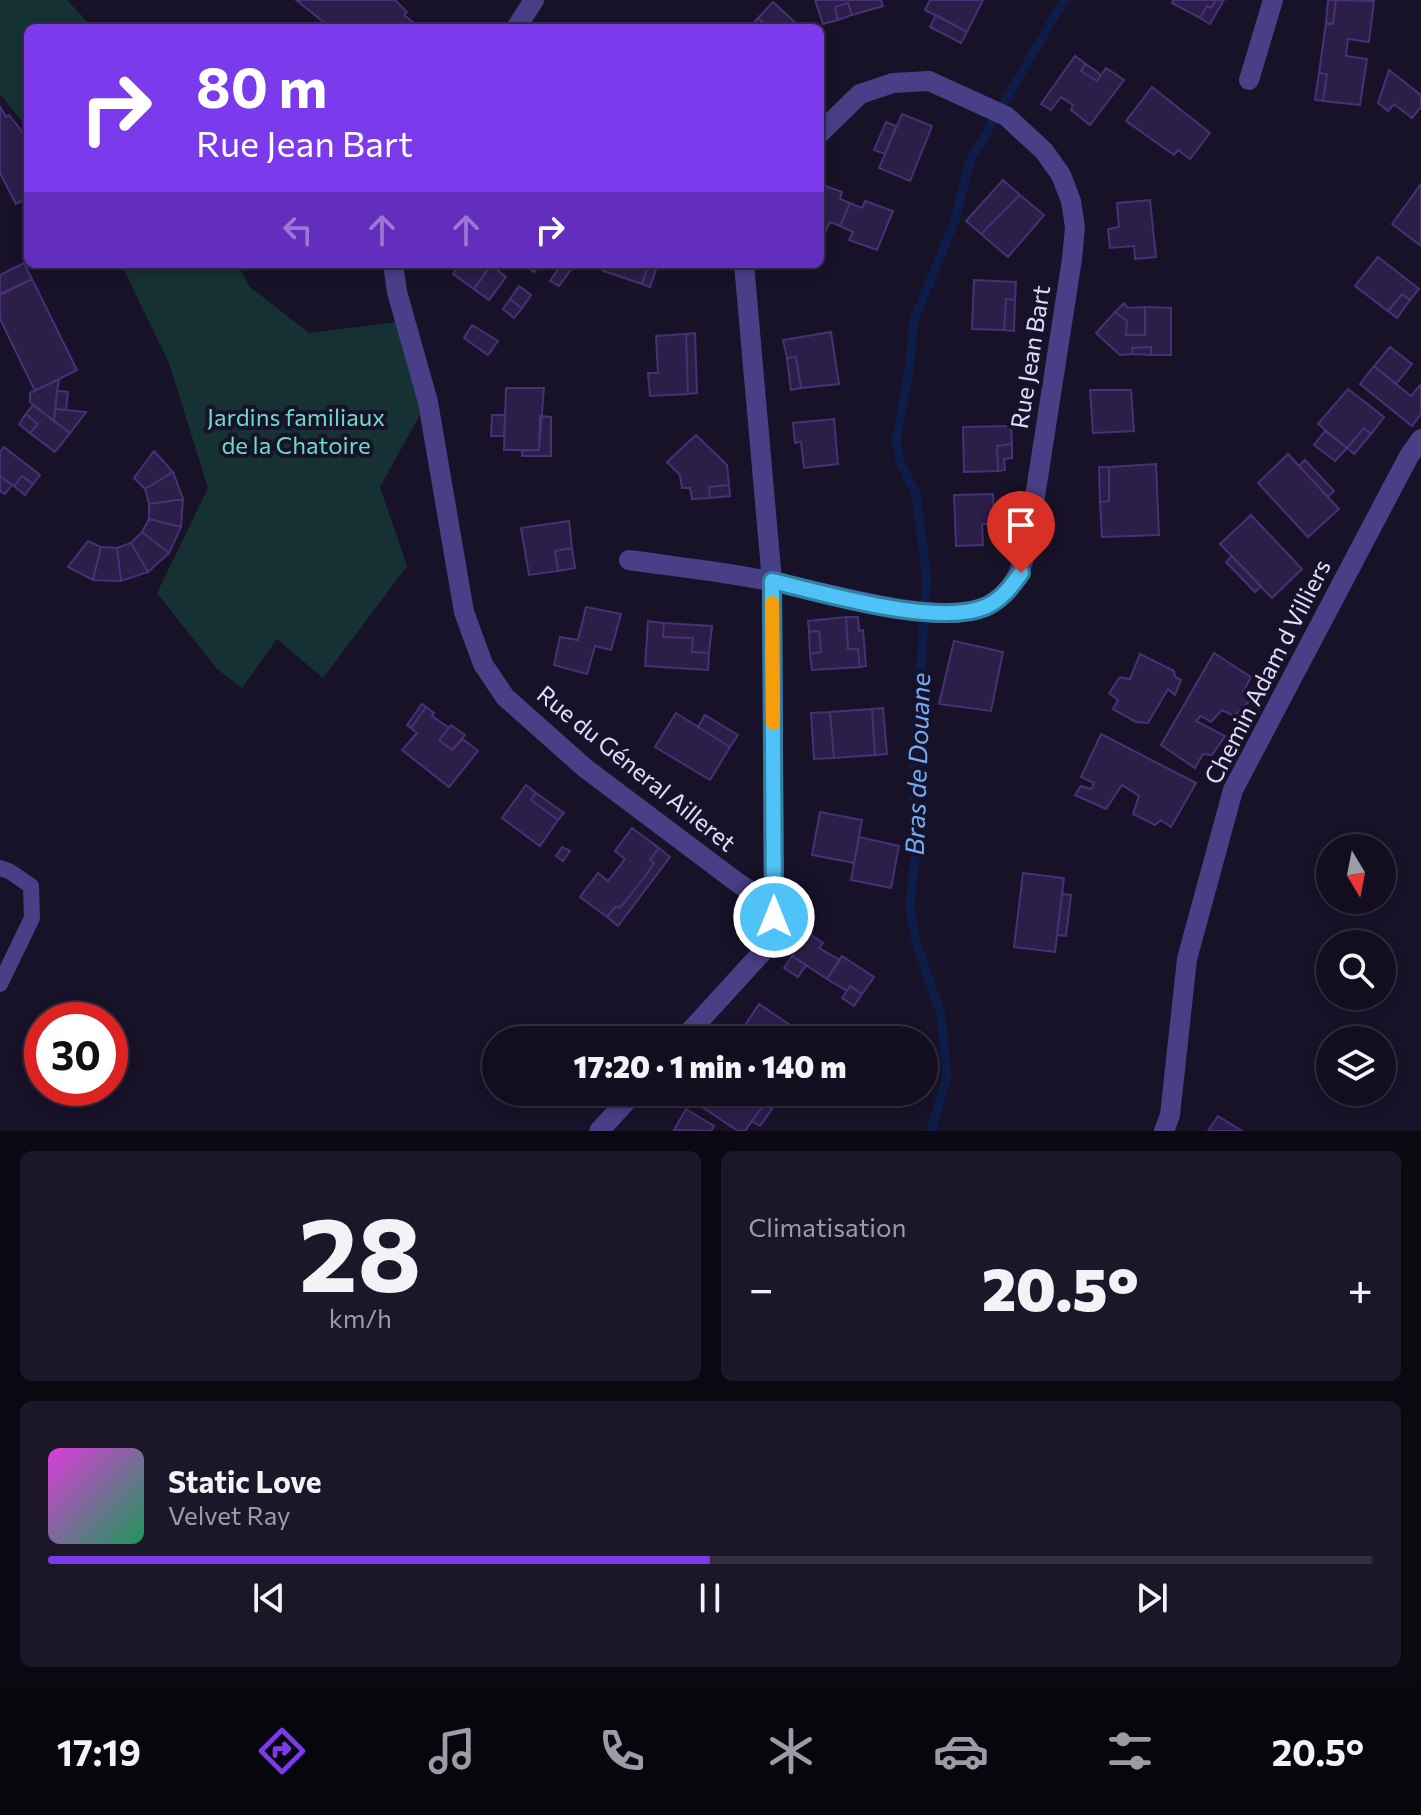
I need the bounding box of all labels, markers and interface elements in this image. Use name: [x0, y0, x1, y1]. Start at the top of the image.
text: 80 m: [196, 51, 327, 120]
icon: right: [64, 56, 168, 160]
text: Rue Jean Bart: [196, 120, 413, 164]
icon: left: [276, 208, 320, 252]
icon: ahead: [360, 208, 404, 252]
icon: ahead: [444, 208, 488, 252]
icon: right: [528, 208, 572, 252]
street label: Rue Jean Bart: [1004, 283, 1055, 430]
park label: Jardins familiaux de la Chatoire: [207, 402, 385, 459]
pin: [987, 491, 1055, 573]
icon: arrive: [999, 503, 1043, 547]
street label: Chemin Adam d Villiers: [1197, 554, 1336, 789]
water label: Bras de Douane: [898, 672, 935, 856]
street label: Rue du Géneral Ailleret: [532, 679, 742, 857]
north arrow: [1316, 834, 1396, 914]
map controls: [1316, 834, 1396, 1106]
position arrow: [732, 875, 816, 959]
button: search: [1316, 930, 1396, 1010]
speed limit sign: 30: [24, 1002, 128, 1106]
button: layers: [1316, 1026, 1396, 1106]
text: 17:20 · 1 min · 140 m: [574, 1047, 846, 1084]
text: 28: [299, 1186, 422, 1313]
text: Climatisation: [749, 1211, 906, 1242]
text: 20.5°: [982, 1250, 1139, 1323]
text: −: [749, 1260, 774, 1314]
text: +: [1347, 1260, 1373, 1314]
text: km/h: [329, 1302, 392, 1333]
text: Static Love: [168, 1462, 322, 1499]
text: Velvet Ray: [168, 1499, 291, 1530]
icon: previous: [247, 1576, 291, 1620]
icon: pause: [688, 1576, 732, 1620]
icon: next: [1130, 1576, 1174, 1620]
icon: directions: [254, 1723, 310, 1779]
icon: music: [424, 1723, 480, 1779]
icon: phone: [594, 1723, 650, 1779]
icon: climate: [763, 1723, 819, 1779]
icon: car: [933, 1723, 989, 1779]
icon: filters: [1102, 1723, 1158, 1779]
text: 17:19: [57, 1729, 141, 1773]
text: 20.5°: [1272, 1729, 1364, 1773]

